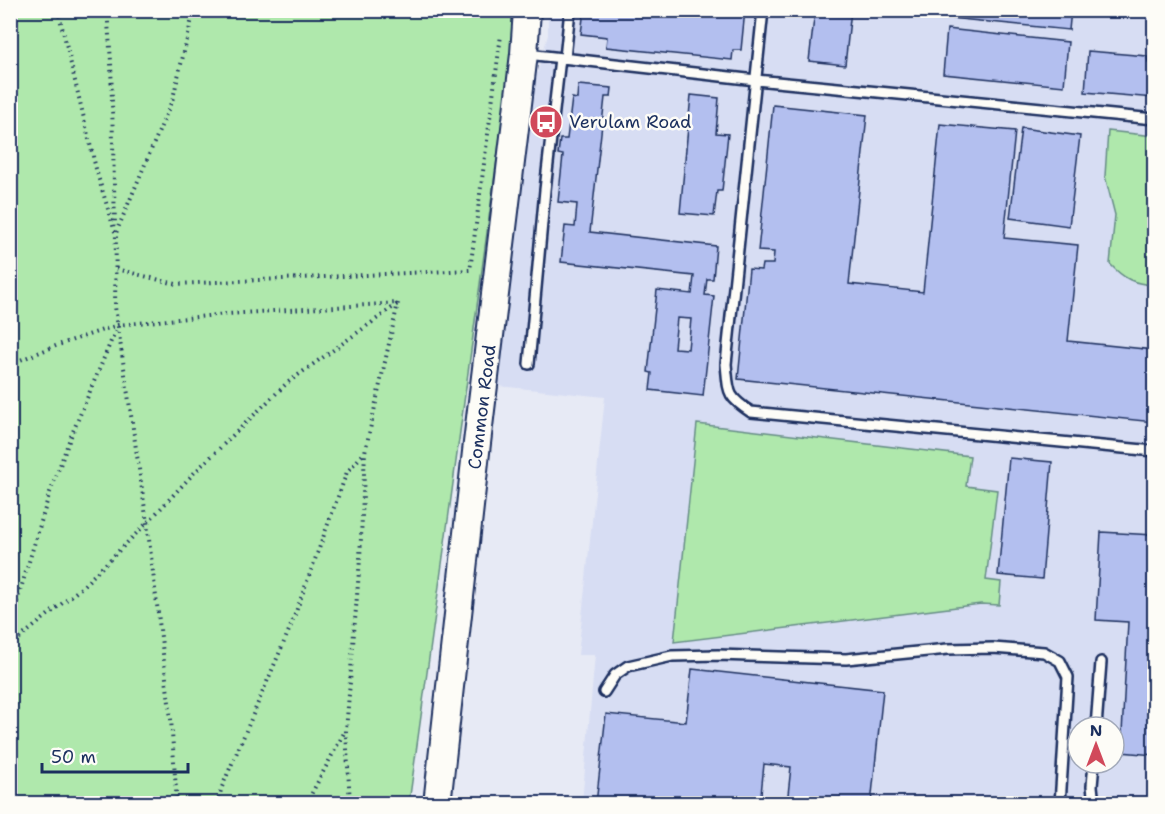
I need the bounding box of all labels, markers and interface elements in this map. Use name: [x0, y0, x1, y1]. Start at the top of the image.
bus stop icon: Verulam Road: [528, 104, 564, 140]
place label: Verulam Road: [569, 110, 692, 134]
street label: Common Road: [462, 343, 502, 471]
north arrow: [1066, 715, 1126, 775]
text: N: [1090, 720, 1102, 741]
scale bar: [42, 736, 188, 774]
text: 50 m: [51, 745, 96, 769]

